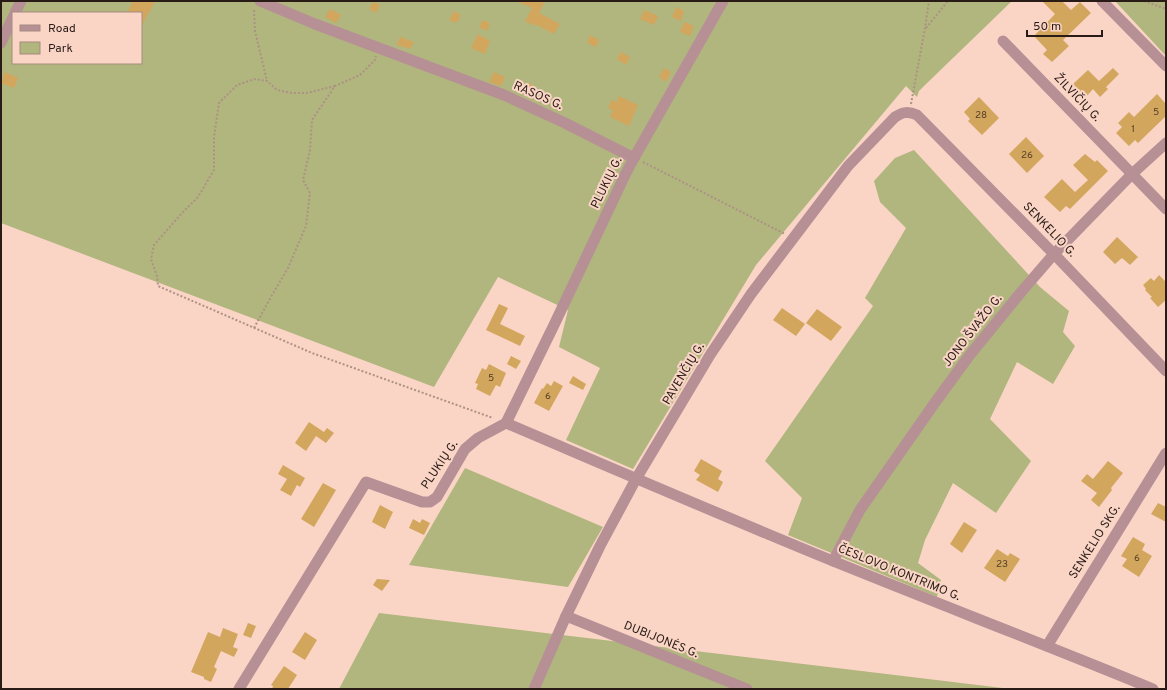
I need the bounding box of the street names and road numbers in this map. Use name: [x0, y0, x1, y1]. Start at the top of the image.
street label: ŽILVIČIŲ G.: [1050, 70, 1104, 126]
street label: RASOS G.: [511, 78, 566, 114]
street label: PLUKIŲ G.: [588, 154, 627, 212]
street label: SENKELIO G.: [1019, 199, 1079, 261]
street label: JONO ŠVAŽO G.: [940, 291, 1006, 370]
street label: PAVENČIŲ G.: [659, 340, 709, 408]
street label: PLUKIŲ G.: [418, 437, 462, 493]
street label: SENKELIO SKG.: [1066, 501, 1124, 582]
street label: ČESLOVO KONTRIMO G.: [835, 541, 963, 605]
street label: DUBIJONĖS G.: [621, 618, 701, 662]

